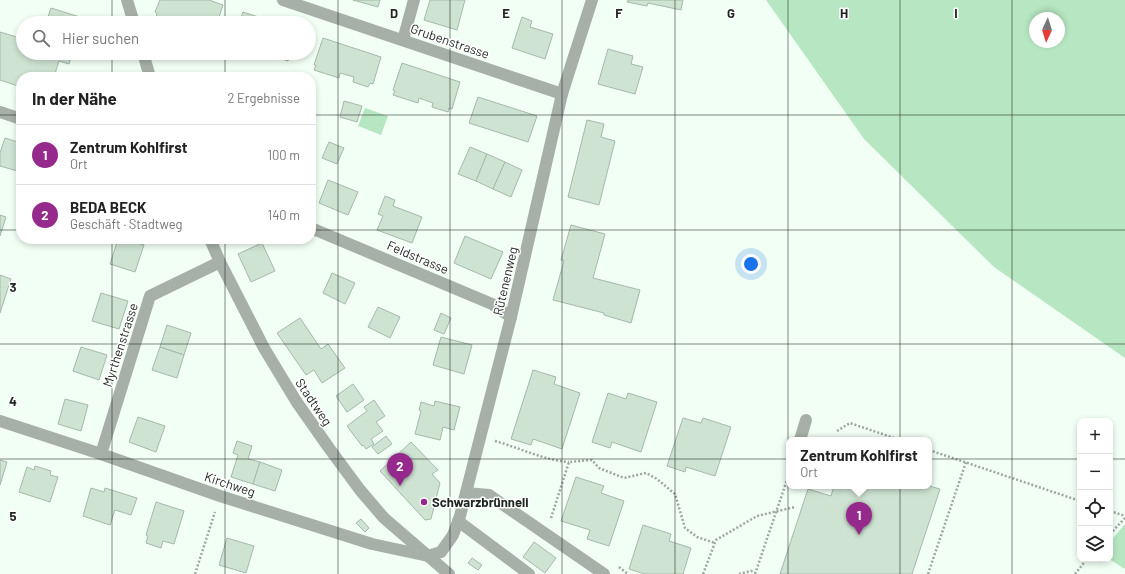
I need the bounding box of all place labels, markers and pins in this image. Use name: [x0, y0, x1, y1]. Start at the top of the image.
pin: 2: [387, 453, 413, 486]
place label: Schwarzbrünneli: [432, 494, 529, 510]
marker: Schwarzbrünneli: [419, 497, 429, 507]
pin: 1: [846, 502, 872, 535]

